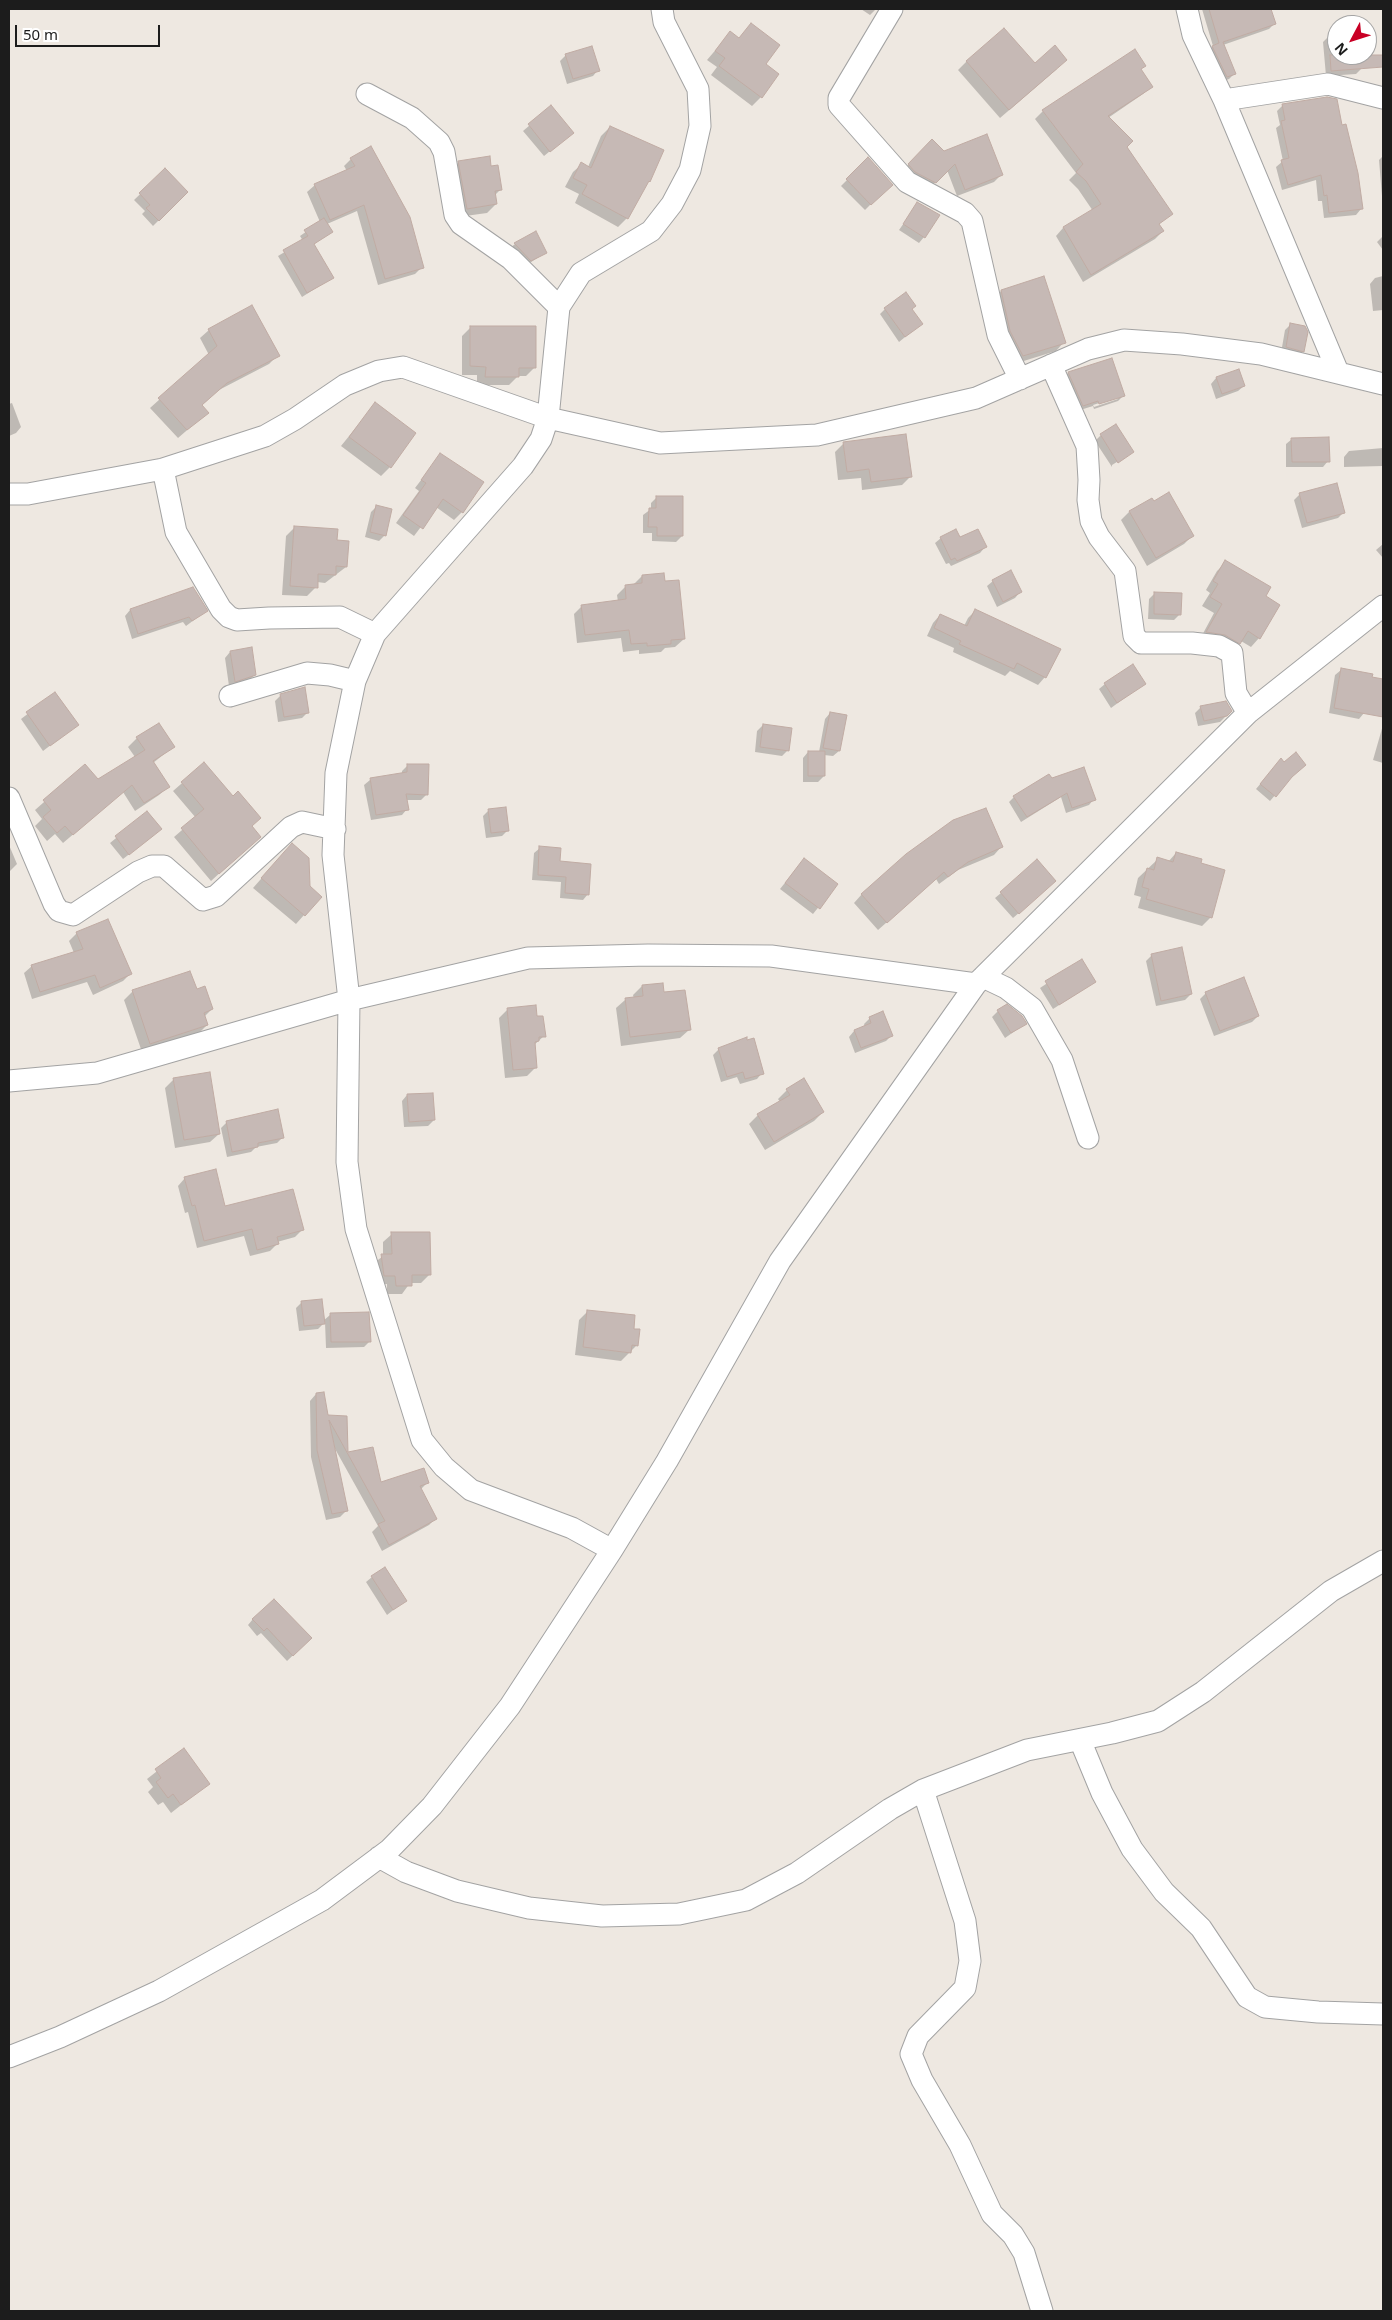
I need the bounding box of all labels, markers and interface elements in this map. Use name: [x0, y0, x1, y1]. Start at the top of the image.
scale bar: [18, 15, 162, 47]
north arrow: [1327, 15, 1377, 65]
text: 50 m: [23, 24, 58, 44]
text: N: [1330, 39, 1352, 60]

